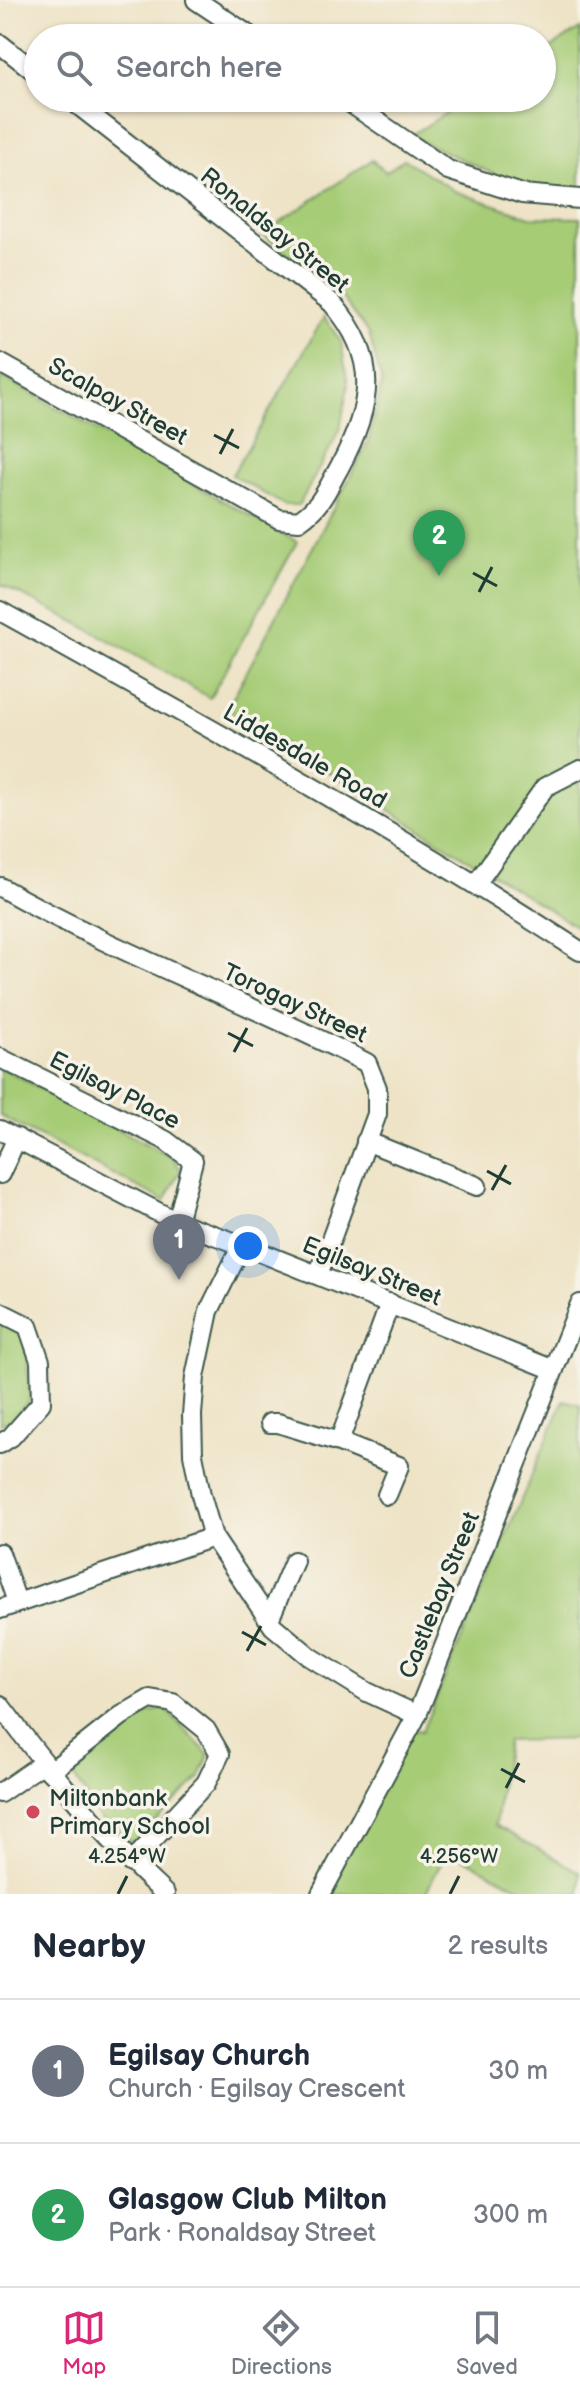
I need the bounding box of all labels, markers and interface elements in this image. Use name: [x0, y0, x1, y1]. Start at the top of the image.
search box: [24, 24, 556, 112]
icon: search: [52, 46, 96, 90]
text: Search here: [116, 50, 282, 86]
street label: Ronaldsay Street: [194, 161, 356, 300]
street label: Scalpay Street: [43, 351, 193, 452]
pin: 2: [413, 510, 465, 576]
street label: Liddesdale Road: [218, 698, 392, 815]
street label: Torogay Street: [218, 957, 372, 1050]
street label: Egilsay Place: [45, 1045, 185, 1136]
pin: 1: [153, 1214, 205, 1280]
your location: [228, 1226, 268, 1266]
street label: Egilsay Street: [298, 1230, 446, 1313]
street label: Castlebay Street: [393, 1507, 486, 1683]
place label: Miltonbank Primary School: [49, 1784, 210, 1841]
marker: Miltonbank Primary School: [24, 1803, 42, 1821]
text: 4.254°W: [88, 1845, 166, 1869]
text: 4.256°W: [420, 1845, 498, 1869]
text: Nearby: [32, 1926, 146, 1967]
text: 2 results: [448, 1931, 548, 1962]
text: Egilsay Church: [108, 2038, 310, 2074]
text: 1: [53, 2056, 63, 2087]
text: 30 m: [488, 2056, 548, 2087]
text: Church · Egilsay Crescent: [108, 2074, 405, 2105]
text: Glasgow Club Milton: [108, 2182, 387, 2218]
text: 2: [50, 2200, 66, 2231]
text: 300 m: [473, 2200, 548, 2231]
text: Park · Ronaldsay Street: [108, 2218, 376, 2249]
tab: Map: [62, 2306, 106, 2381]
tab: Directions: [231, 2306, 332, 2381]
tab: Saved: [456, 2306, 518, 2381]

